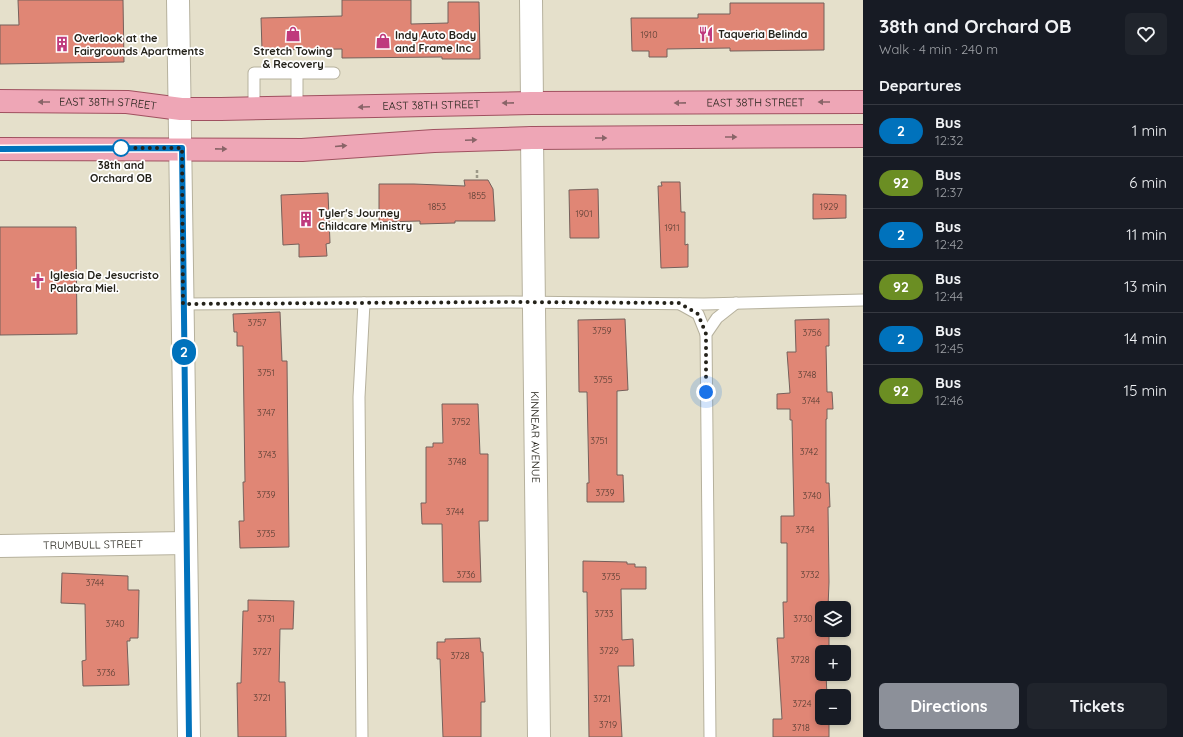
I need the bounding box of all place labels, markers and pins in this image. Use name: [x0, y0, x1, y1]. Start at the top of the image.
shop icon: Stretch Towing & Recovery: [284, 25, 302, 43]
restaurant icon: Taqueria Belinda: [697, 25, 715, 43]
place label: Taqueria Belinda: [718, 27, 808, 41]
place label: Indy Auto Body and Frame Inc: [395, 28, 476, 55]
place label: Overlook at the Fairgrounds Apartments: [74, 31, 204, 58]
shop icon: Indy Auto Body and Frame Inc: [374, 32, 392, 50]
building icon: Overlook at the Fairgrounds Apartments: [53, 35, 71, 53]
place label: Stretch Towing & Recovery: [254, 44, 332, 71]
marker: 38th and Orchard OB: [112, 139, 130, 157]
place label: 38th and Orchard OB: [90, 158, 152, 185]
place label: Tyler's Journey Childcare Ministry: [318, 206, 412, 233]
building icon: Tyler's Journey Childcare Ministry: [297, 210, 315, 228]
place label: Iglesia De Jesucristo Palabra Miel.: [50, 268, 159, 295]
church icon: Iglesia De Jesucristo Palabra Miel.: [29, 272, 47, 290]

